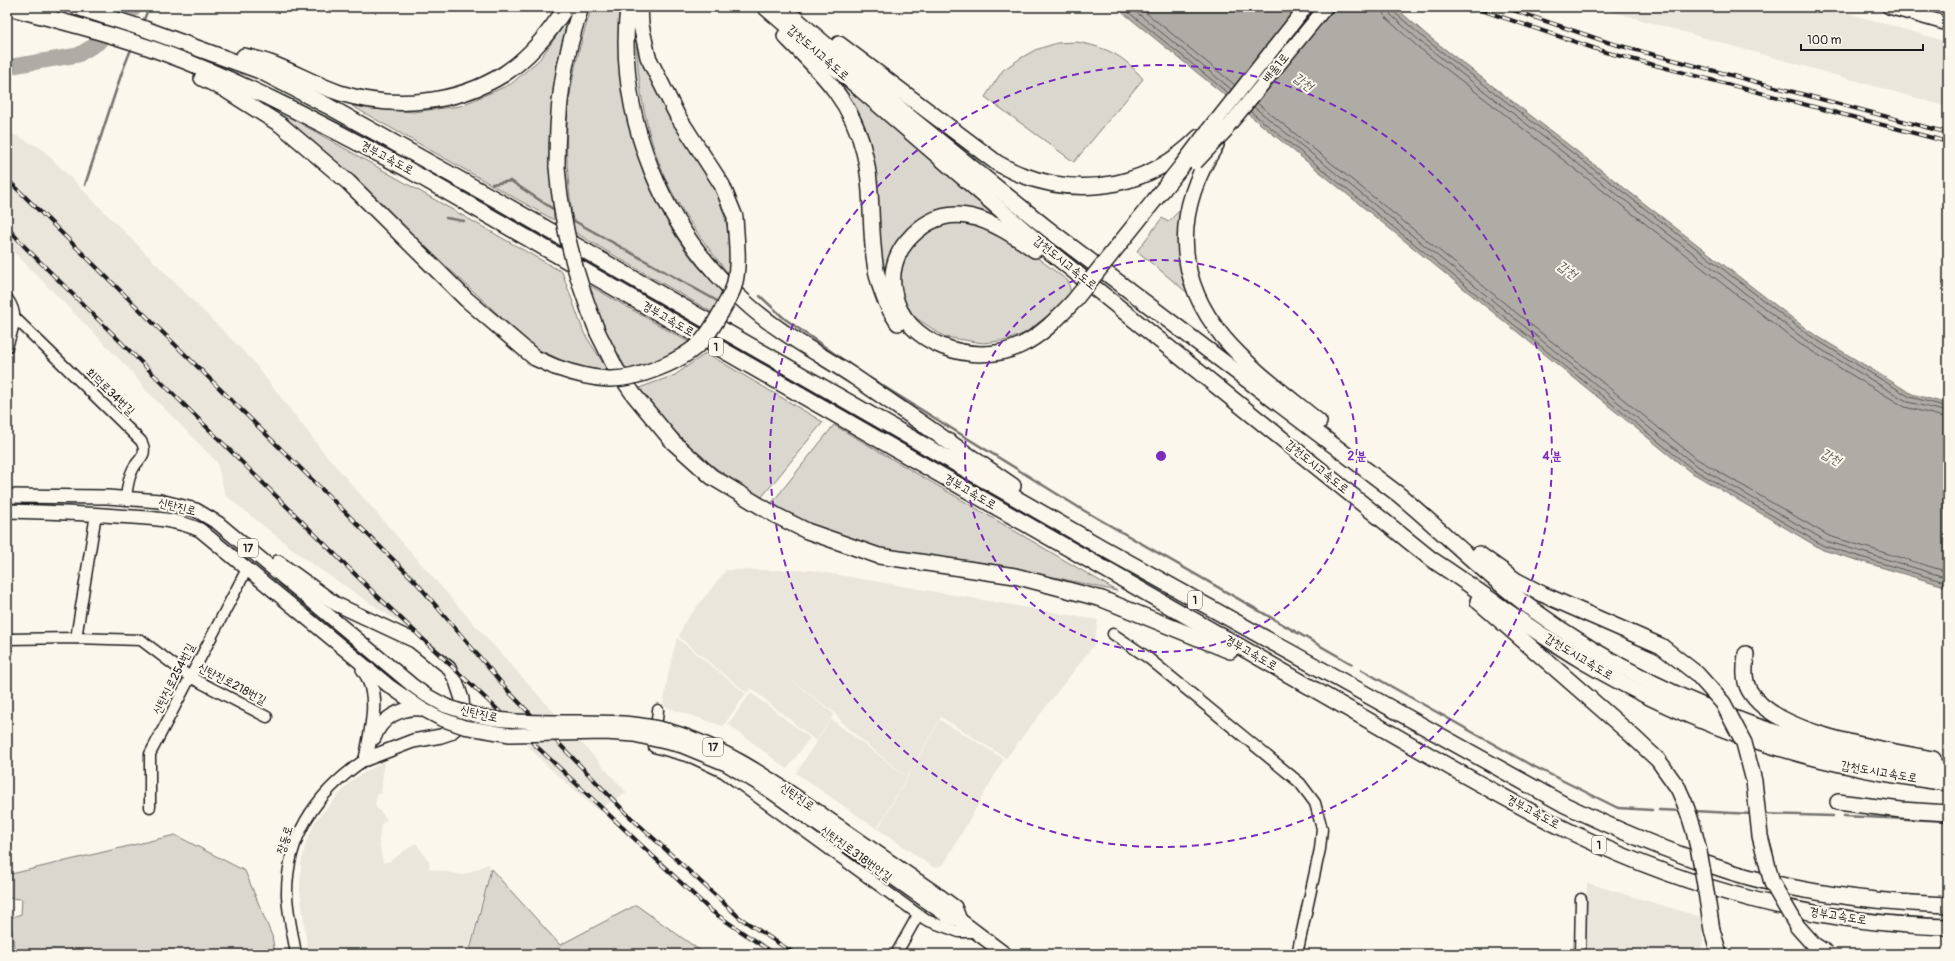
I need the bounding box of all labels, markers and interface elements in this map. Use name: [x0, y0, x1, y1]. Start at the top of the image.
street label: 갑천도시고속도로: [784, 22, 852, 84]
scale bar: [1801, 26, 1923, 52]
text: 100 m: [1807, 33, 1842, 48]
street label: 배울1로: [1260, 50, 1292, 86]
water label: 갑천: [1290, 69, 1317, 96]
street label: 경부고속도로: [358, 138, 416, 178]
street label: 갑천도시고속도로: [1030, 233, 1100, 293]
water label: 갑천: [1554, 257, 1581, 284]
street label: 경부고속도로: [639, 298, 697, 340]
road number: 1: [709, 338, 723, 356]
street label: 회덕로34번길: [83, 365, 138, 419]
street label: 갑천도시고속도로: [1282, 437, 1352, 497]
water label: 갑천: [1818, 445, 1845, 470]
centre of rings: [1154, 449, 1168, 463]
text: 2 분: [1348, 449, 1367, 464]
text: 4 분: [1541, 449, 1562, 464]
street label: 경부고속도로: [941, 471, 999, 513]
street label: 신탄진로: [156, 495, 198, 519]
road number: 17: [238, 539, 258, 557]
road number: 1: [1188, 591, 1202, 609]
street label: 갑천도시고속도로: [1542, 631, 1616, 683]
street label: 경부고속도로: [1222, 632, 1280, 674]
street label: 신탄진로254번길: [150, 640, 199, 717]
street label: 신탄진로218번길: [195, 660, 269, 708]
street label: 신탄진로: [458, 702, 500, 726]
road number: 17: [703, 738, 723, 756]
street label: 갑천도시고속도로: [1840, 758, 1918, 786]
street label: 신탄진로: [777, 780, 817, 814]
street label: 경부고속도로: [1504, 792, 1562, 832]
street label: 신탄진로318번안길: [817, 823, 895, 885]
street label: 장동로: [274, 824, 296, 856]
road number: 1: [1592, 836, 1606, 854]
street label: 경부고속도로: [1808, 904, 1868, 928]

